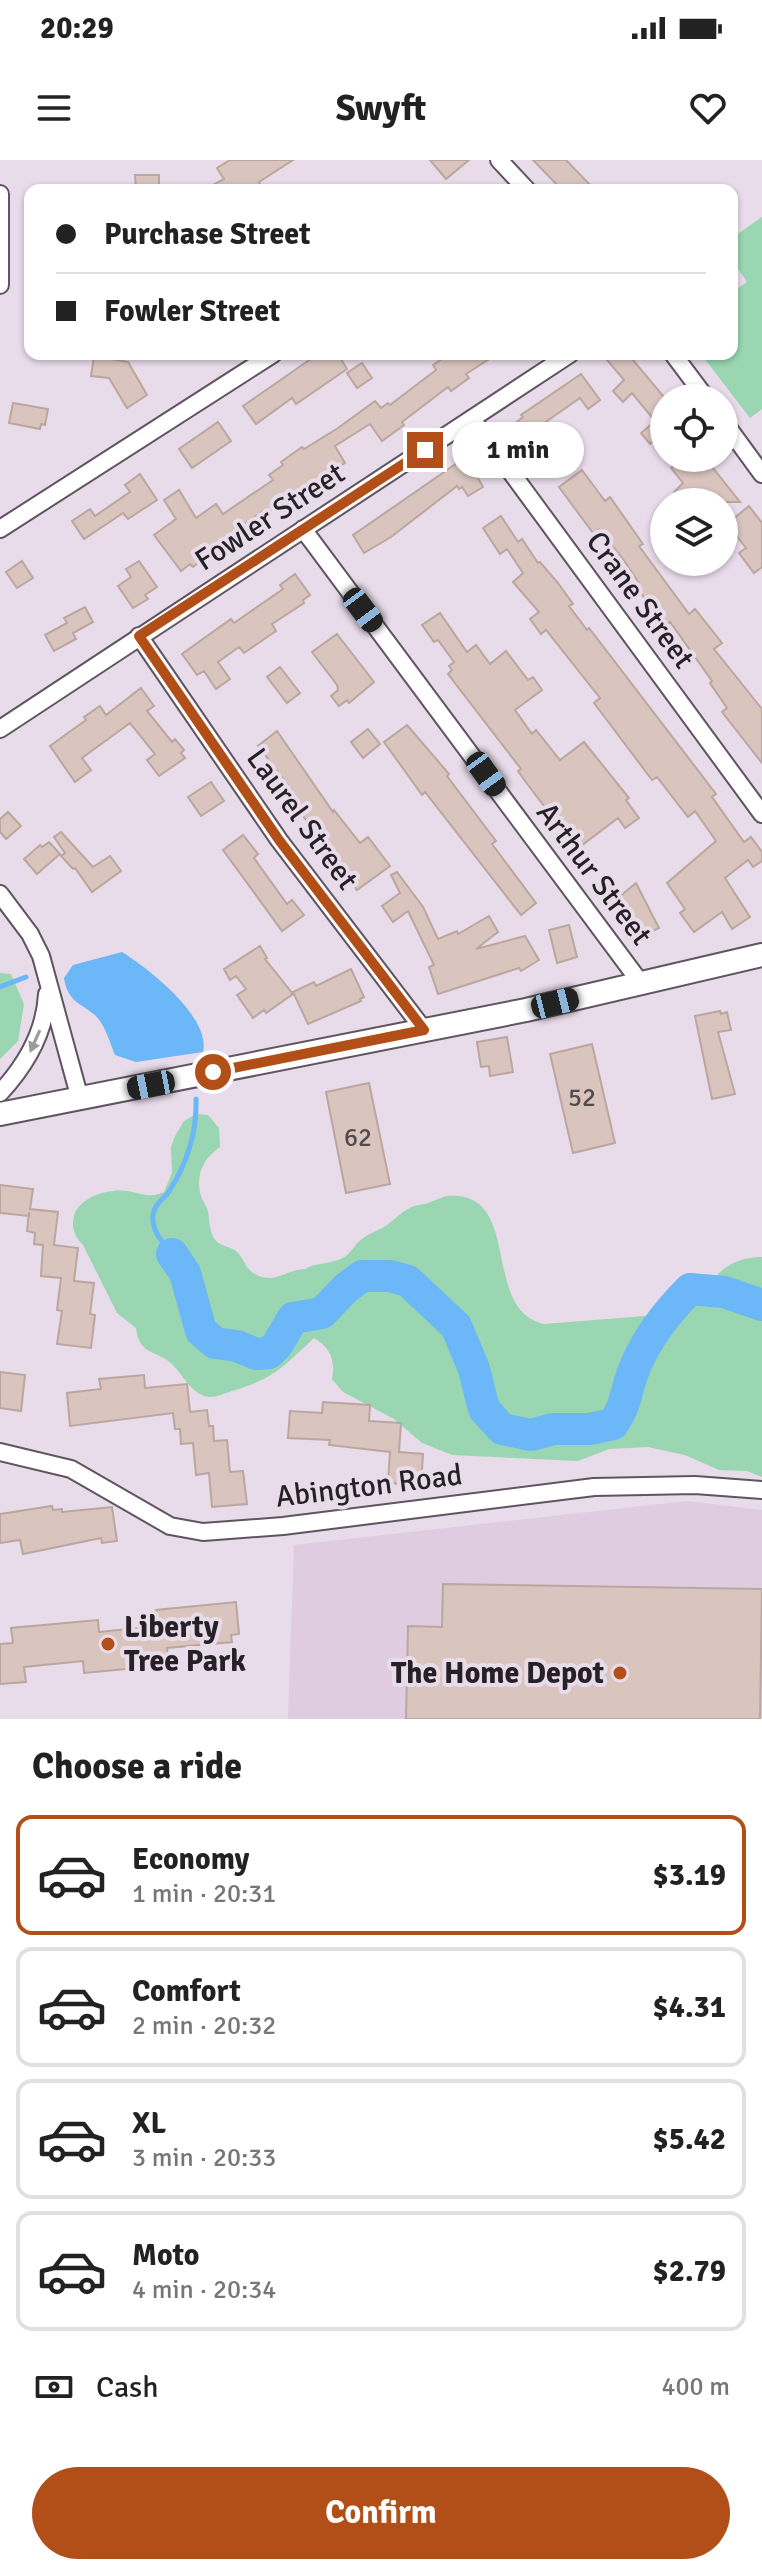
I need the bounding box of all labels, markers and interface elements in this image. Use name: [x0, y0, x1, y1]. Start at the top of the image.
text: 20:29: [40, 10, 114, 47]
icon: menu: [32, 86, 76, 130]
text: Swyft: [336, 86, 426, 131]
icon: heart: [686, 86, 730, 130]
text: Purchase Street: [104, 216, 310, 253]
text: Fowler Street: [104, 293, 280, 330]
map controls: [650, 384, 738, 576]
button: locate: [650, 384, 738, 472]
callout: 1 min: [453, 422, 585, 478]
route end: [407, 432, 443, 468]
text: 1 min: [487, 434, 549, 466]
street label: Fowler Street: [188, 455, 352, 579]
button: layers: [650, 488, 738, 576]
street label: Crane Street: [578, 524, 702, 676]
car: [339, 584, 387, 636]
street label: Laurel Street: [238, 741, 366, 897]
car: [462, 748, 510, 800]
street label: Arthur Street: [528, 795, 660, 953]
car: [529, 986, 581, 1020]
one-way arrow: [29, 1030, 42, 1053]
route start: [195, 1054, 231, 1090]
car: [125, 1069, 177, 1101]
house number: 52: [568, 1082, 596, 1114]
house number: 62: [344, 1122, 372, 1154]
street label: Abington Road: [274, 1456, 464, 1516]
place label: Liberty Tree Park: [124, 1609, 246, 1680]
marker: Liberty Tree Park: [99, 1635, 117, 1653]
place label: The Home Depot: [391, 1655, 604, 1692]
marker: The Home Depot: [611, 1664, 629, 1682]
text: Choose a ride: [32, 1744, 242, 1789]
icon: car: [36, 1839, 108, 1911]
text: Economy: [132, 1841, 249, 1878]
text: $3.19: [653, 1857, 726, 1894]
text: 1 min · 20:31: [132, 1878, 276, 1910]
icon: car: [36, 1971, 108, 2043]
text: Comfort: [132, 1973, 241, 2010]
text: $4.31: [653, 1989, 726, 2026]
text: 2 min · 20:32: [132, 2010, 276, 2042]
icon: car: [36, 2103, 108, 2175]
text: XL: [132, 2105, 166, 2142]
text: $5.42: [653, 2121, 726, 2158]
text: 3 min · 20:33: [132, 2142, 276, 2174]
icon: car: [36, 2235, 108, 2307]
text: Moto: [132, 2237, 199, 2274]
text: $2.79: [653, 2253, 726, 2290]
text: 4 min · 20:34: [132, 2274, 276, 2306]
icon: cash: [32, 2365, 76, 2409]
text: Cash: [96, 2369, 159, 2406]
text: 400 m: [661, 2371, 730, 2403]
button: Confirm: [32, 2467, 730, 2559]

